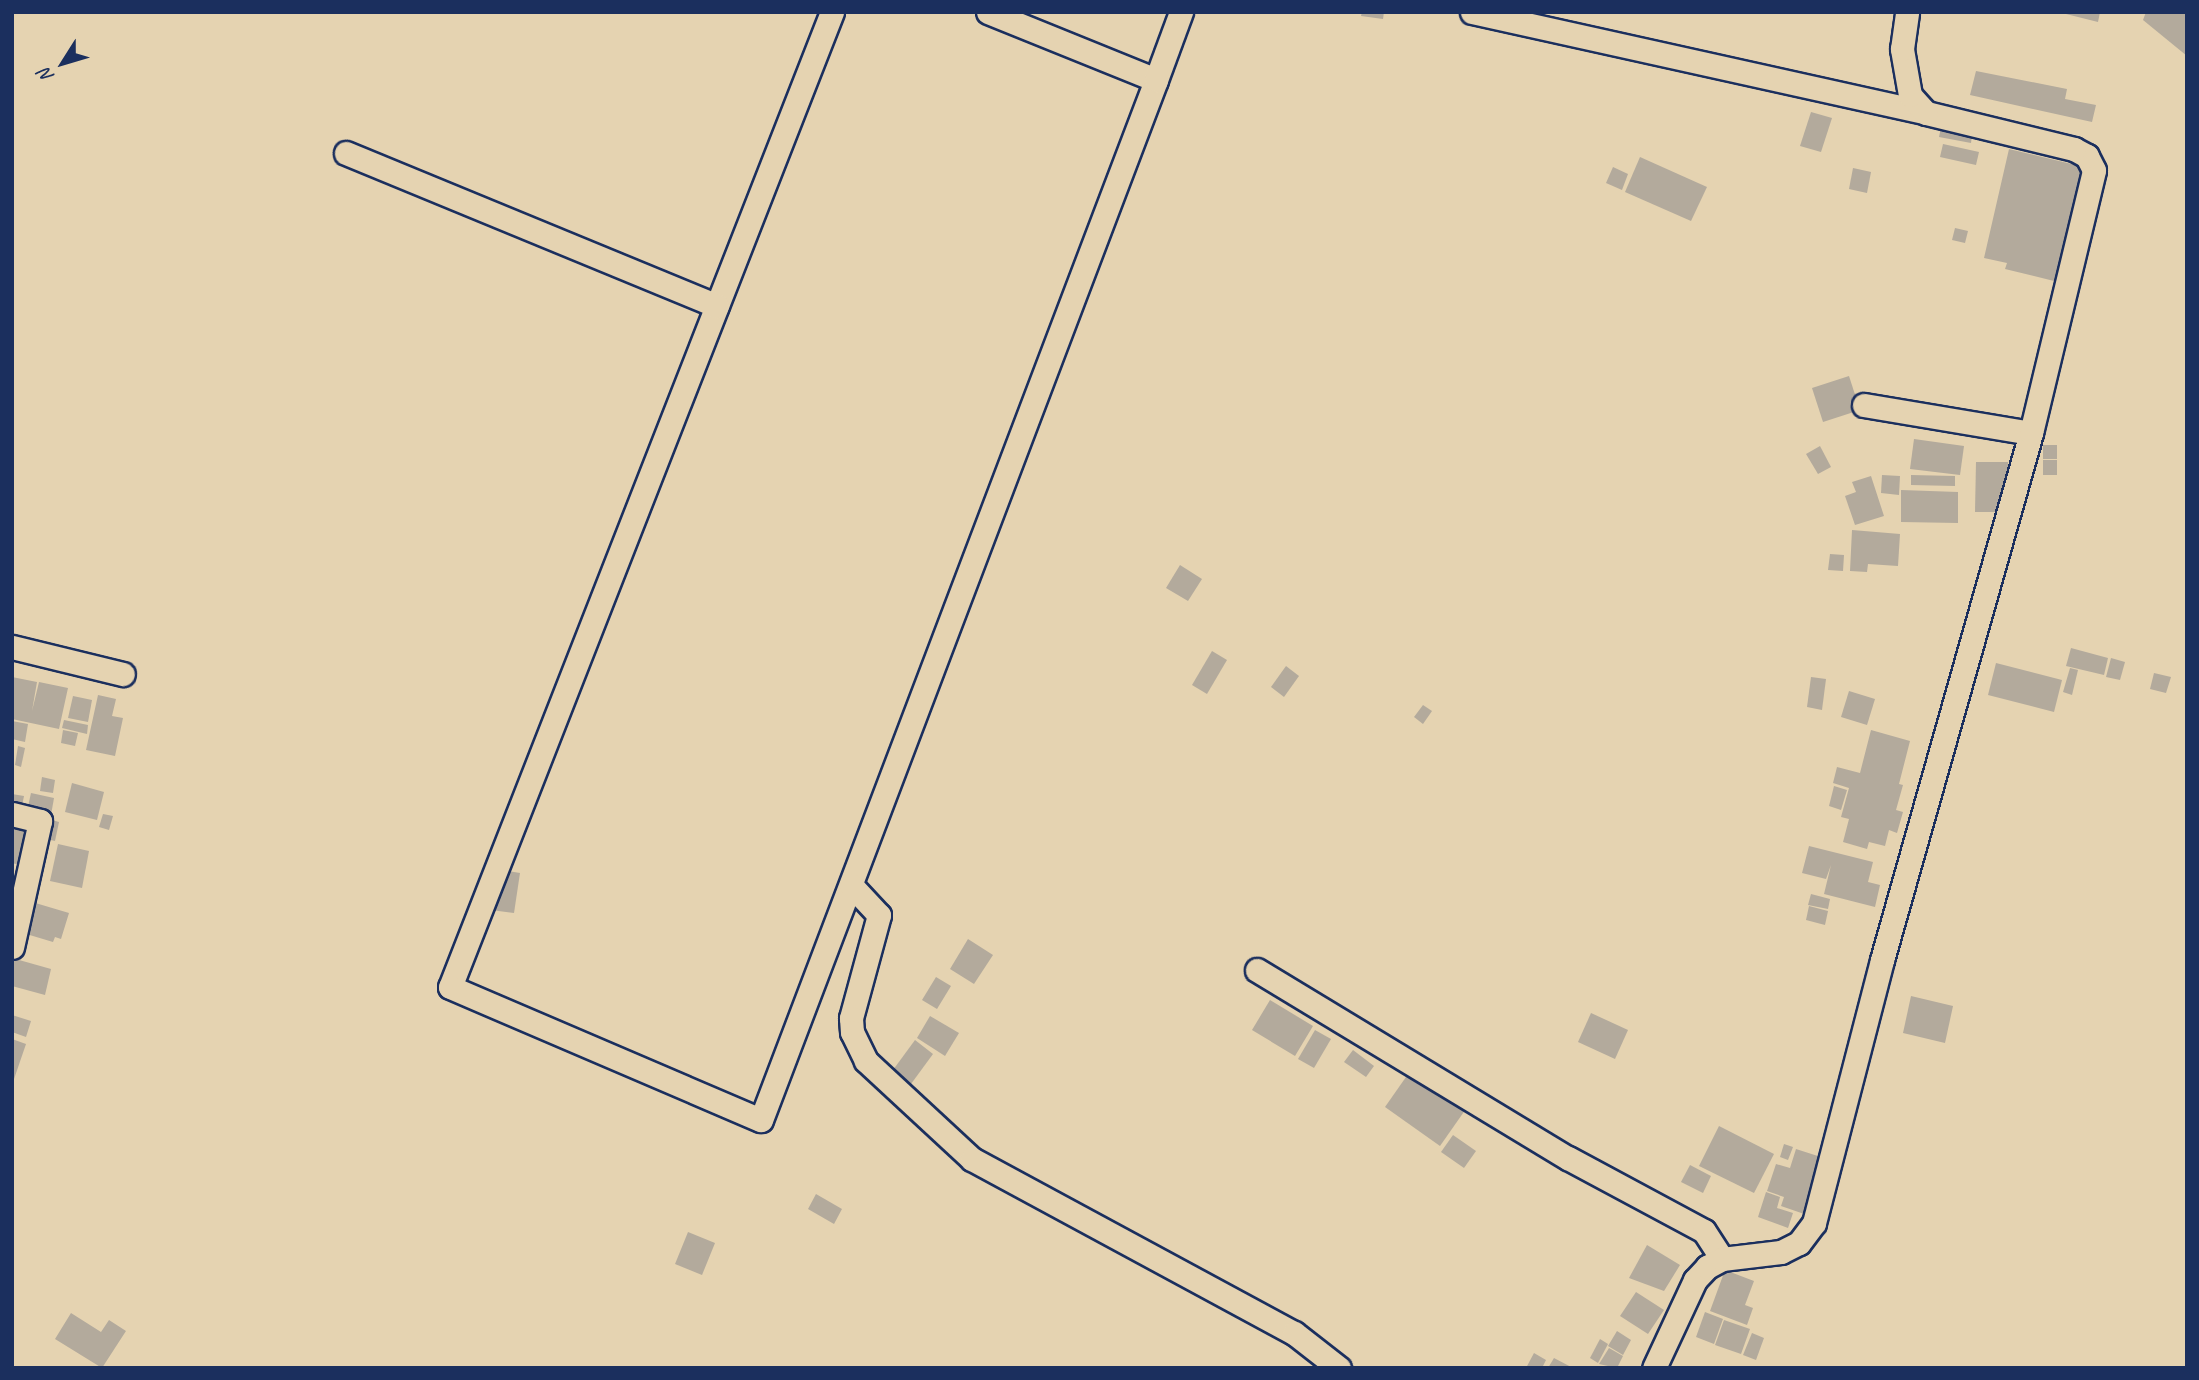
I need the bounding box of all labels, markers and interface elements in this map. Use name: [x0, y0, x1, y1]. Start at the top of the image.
north arrow: [28, 28, 98, 98]
text: N: [33, 64, 59, 88]

